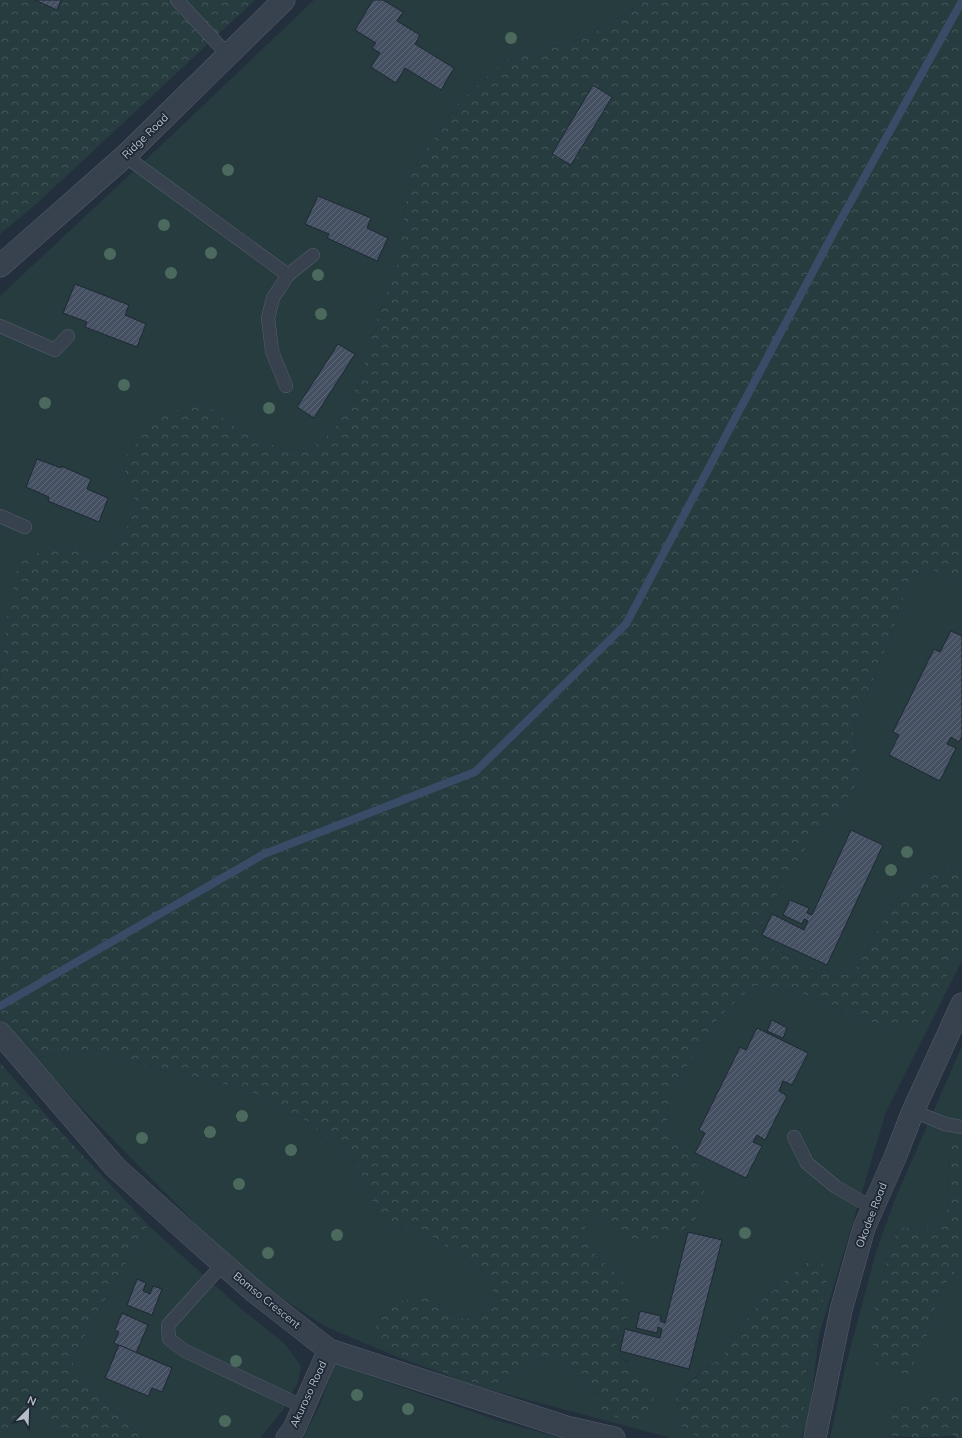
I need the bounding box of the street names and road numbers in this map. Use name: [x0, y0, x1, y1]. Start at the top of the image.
street label: Ridge Road: [119, 110, 171, 162]
street label: Okodee Road: [852, 1180, 890, 1250]
street label: Bomso Crescent: [231, 1269, 304, 1332]
street label: Akuroso Road: [286, 1358, 330, 1430]

